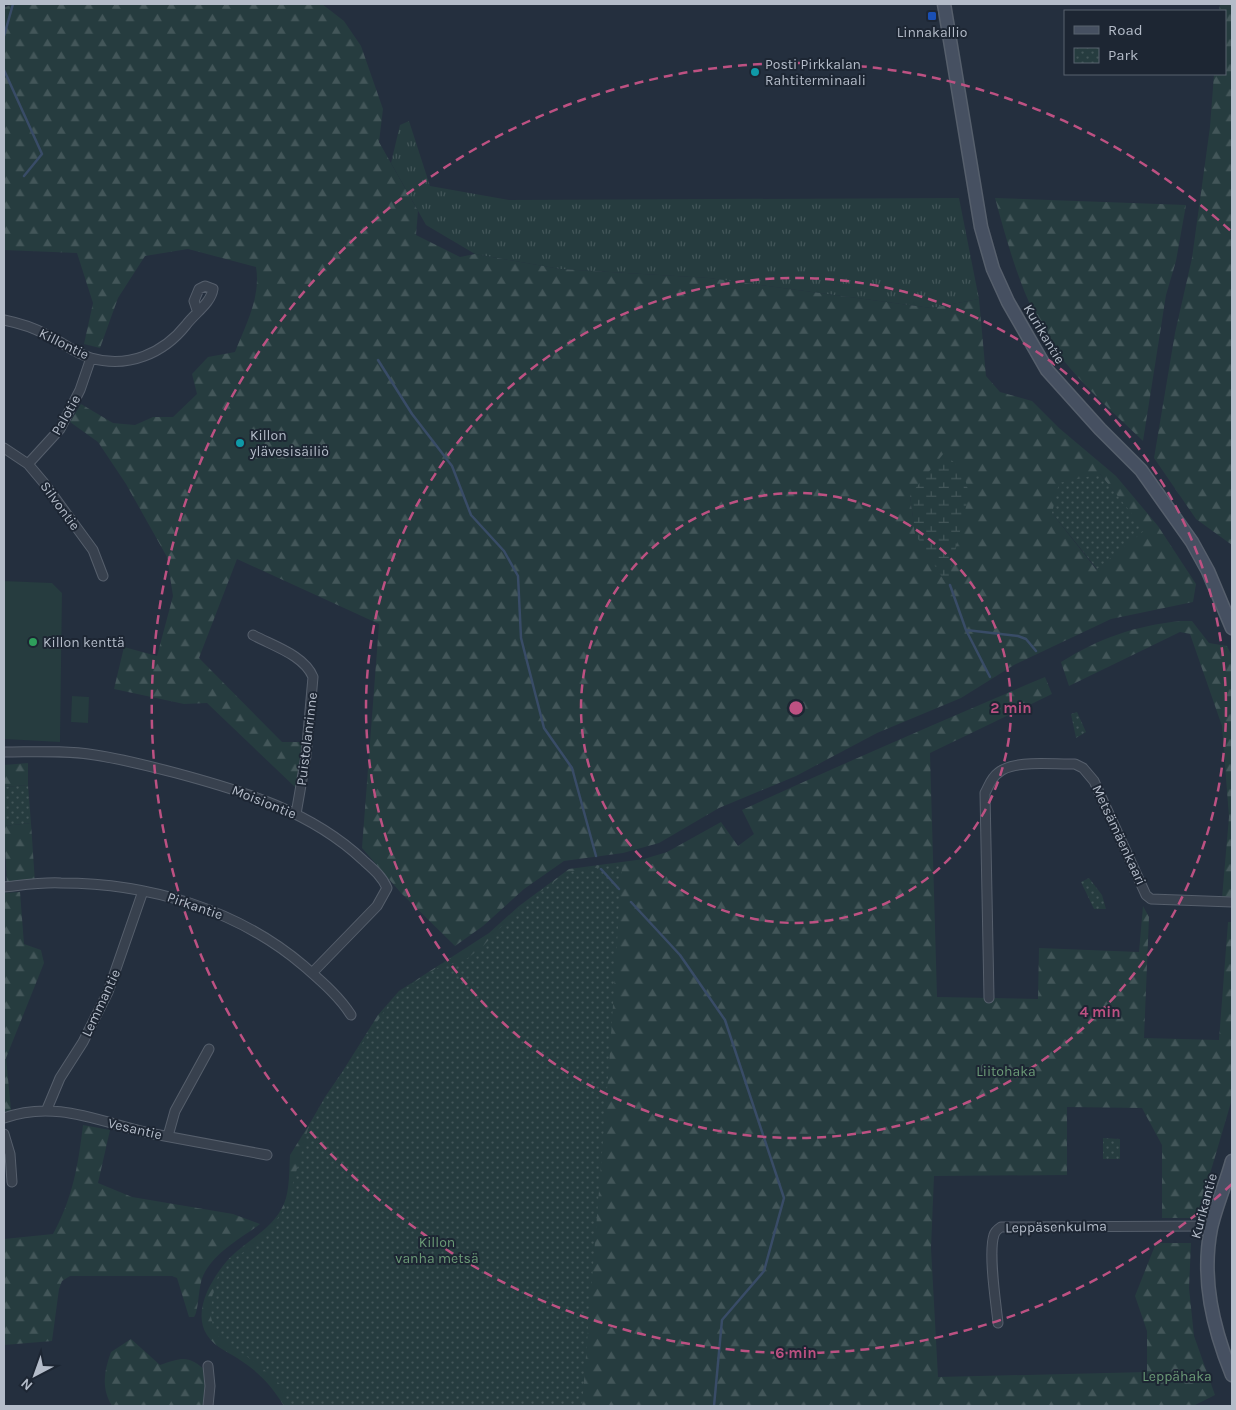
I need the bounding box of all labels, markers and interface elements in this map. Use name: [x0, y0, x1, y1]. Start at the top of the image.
marker: Linnakallio: [926, 10, 938, 22]
legend: [1064, 10, 1226, 75]
text: Road: [1108, 21, 1143, 39]
place label: Linnakallio: [897, 24, 967, 41]
text: Park: [1108, 46, 1138, 64]
place label: Posti Pirkkalan Rahtiterminaali: [765, 56, 866, 89]
marker: Posti Pirkkalan Rahtiterminaali: [749, 66, 761, 78]
street label: Kurikantie: [1019, 301, 1069, 367]
street label: Killontie: [36, 325, 92, 363]
street label: Palotie: [48, 392, 84, 438]
place label: Killon ylävesisäiliö: [249, 427, 329, 460]
marker: Killon ylävesisäiliö: [234, 437, 246, 449]
street label: Silvontie: [37, 478, 83, 534]
place label: Killon kenttä: [43, 634, 125, 651]
marker: Killon kenttä: [27, 636, 39, 648]
street label: Puistolanrinne: [293, 691, 321, 787]
centre of rings: [787, 699, 805, 717]
text: 2 min: [990, 699, 1032, 717]
street label: Moisiontie: [229, 781, 299, 823]
street label: Metsämäenkaari: [1088, 782, 1150, 888]
street label: Pirkantie: [165, 889, 225, 923]
street label: Lemmantie: [78, 966, 124, 1040]
text: 4 min: [1079, 1003, 1121, 1021]
park label: Liitohaka: [976, 1063, 1036, 1080]
street label: Vesantie: [106, 1115, 164, 1143]
street label: Kurikantie: [1187, 1171, 1221, 1241]
street label: Leppäsenkulma: [1005, 1218, 1107, 1236]
park label: Killon vanha metsä: [395, 1234, 479, 1267]
text: 6 min: [775, 1344, 817, 1362]
north arrow: [10, 1350, 60, 1400]
park label: Leppähaka: [1142, 1368, 1212, 1385]
text: N: [17, 1375, 36, 1394]

